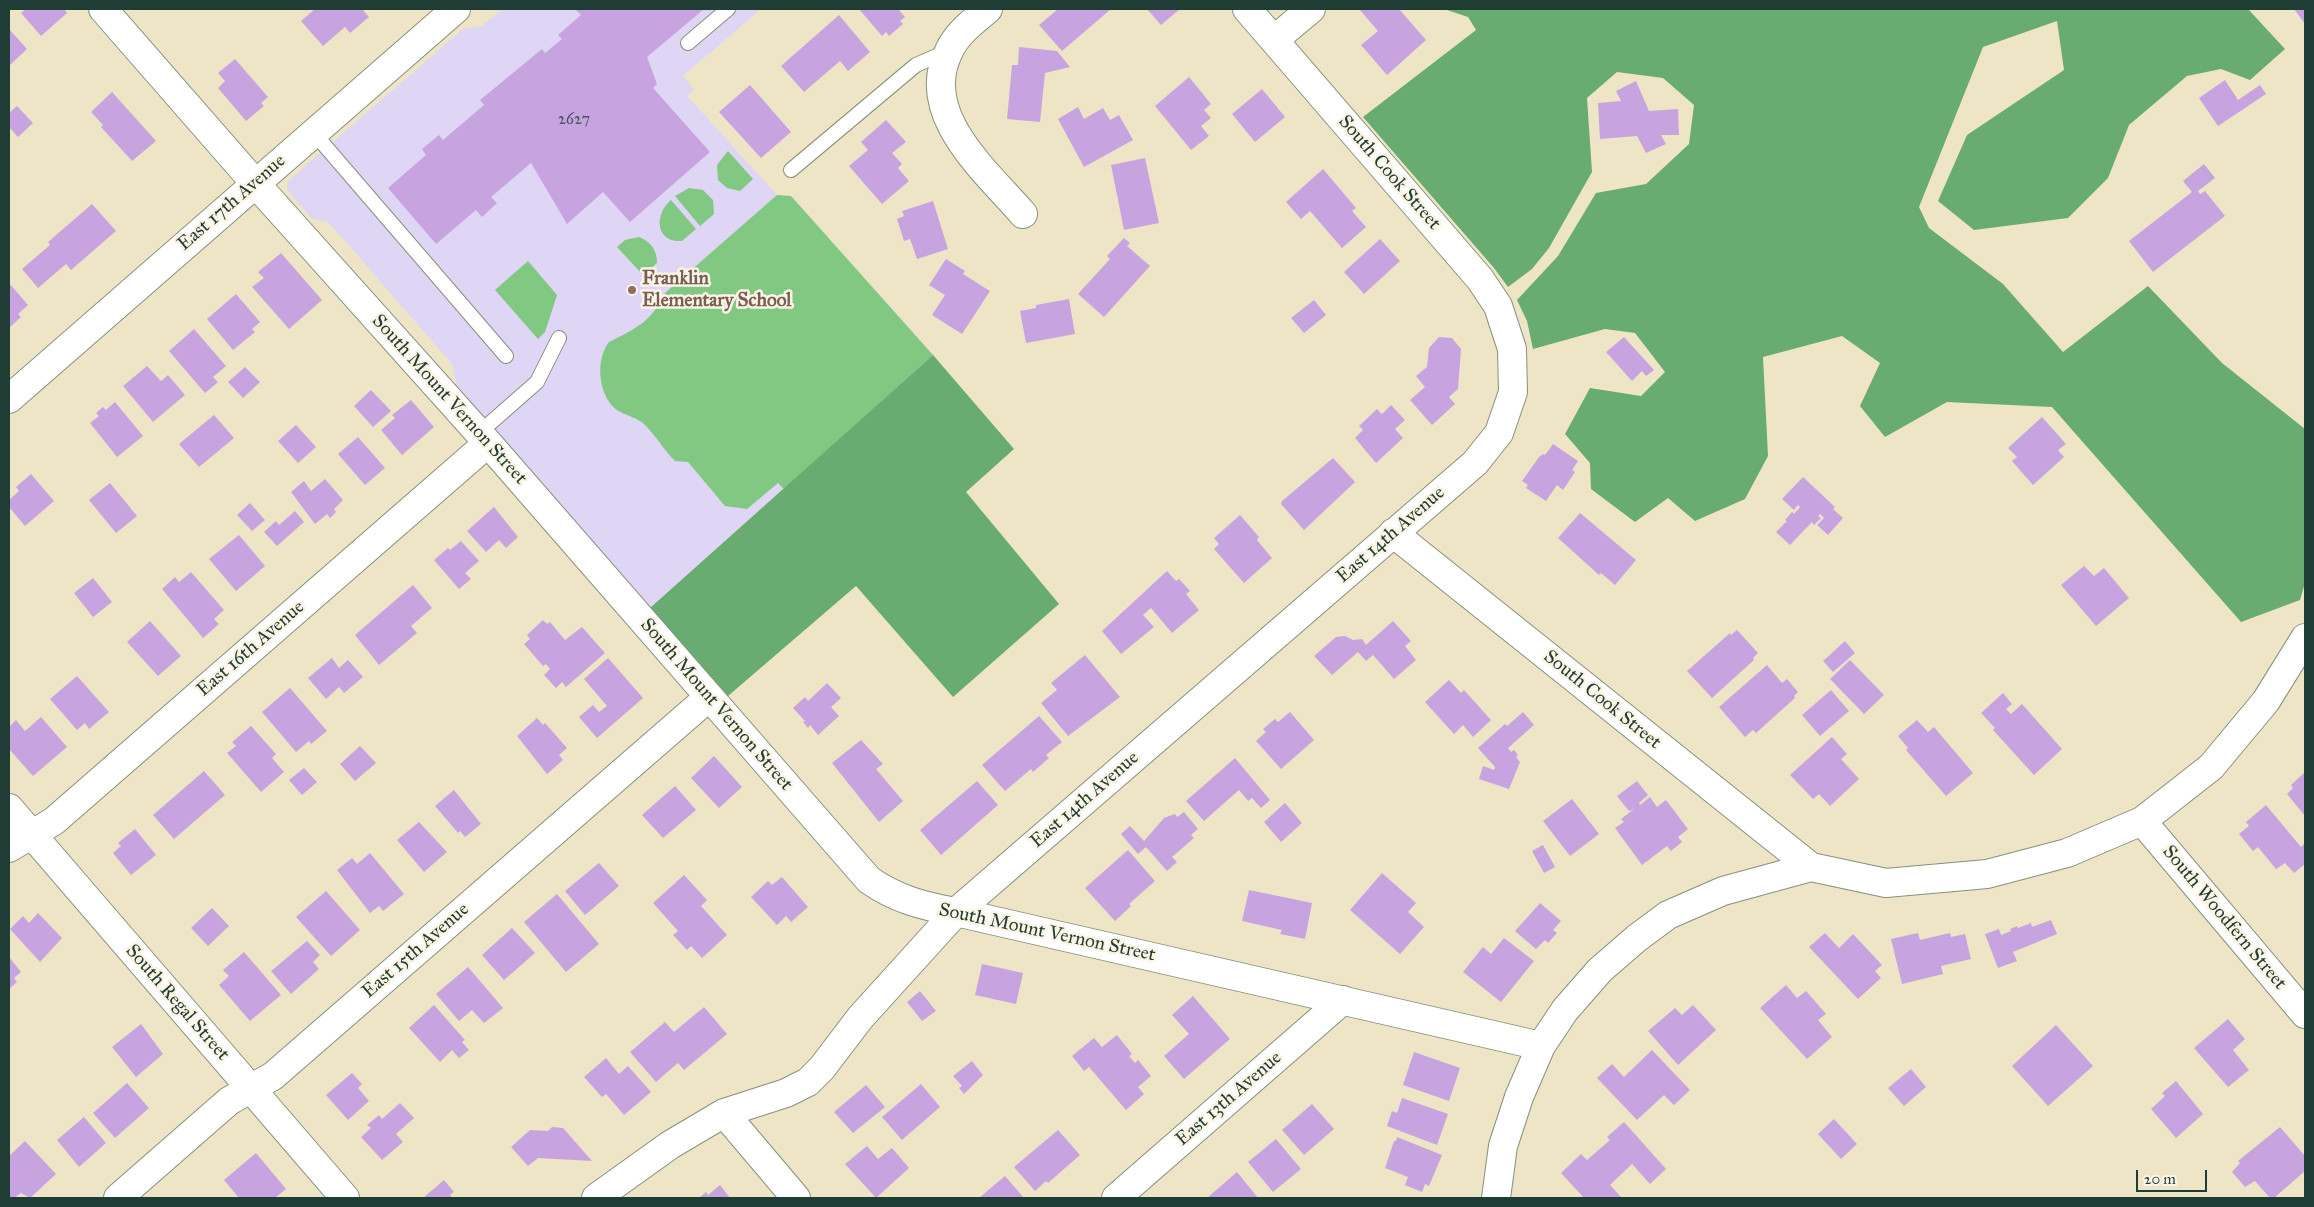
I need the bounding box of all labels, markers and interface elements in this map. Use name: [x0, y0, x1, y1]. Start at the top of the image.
house number: 2627: [558, 110, 590, 130]
street label: South Cook Street: [1333, 111, 1445, 235]
street label: East 17th Avenue: [173, 150, 291, 256]
place label: Franklin Elementary School: [642, 268, 791, 312]
marker: Franklin Elementary School: [626, 284, 638, 296]
street label: South Mount Vernon Street: [367, 310, 531, 490]
street label: East 14th Avenue: [1332, 482, 1450, 588]
street label: East 16th Avenue: [193, 596, 309, 702]
street label: South Mount Vernon Street: [635, 614, 797, 796]
street label: South Cook Street: [1539, 646, 1665, 754]
street label: East 14th Avenue: [1026, 747, 1144, 853]
street label: South Woodfern Street: [2157, 841, 2291, 995]
street label: East 15th Avenue: [358, 898, 474, 1004]
street label: South Mount Vernon Street: [937, 899, 1157, 967]
street label: South Regal Street: [120, 940, 234, 1066]
street label: East 13th Avenue: [1171, 1047, 1287, 1151]
scale bar: [2139, 1160, 2210, 1192]
text: 20 m: [2144, 1170, 2176, 1188]

